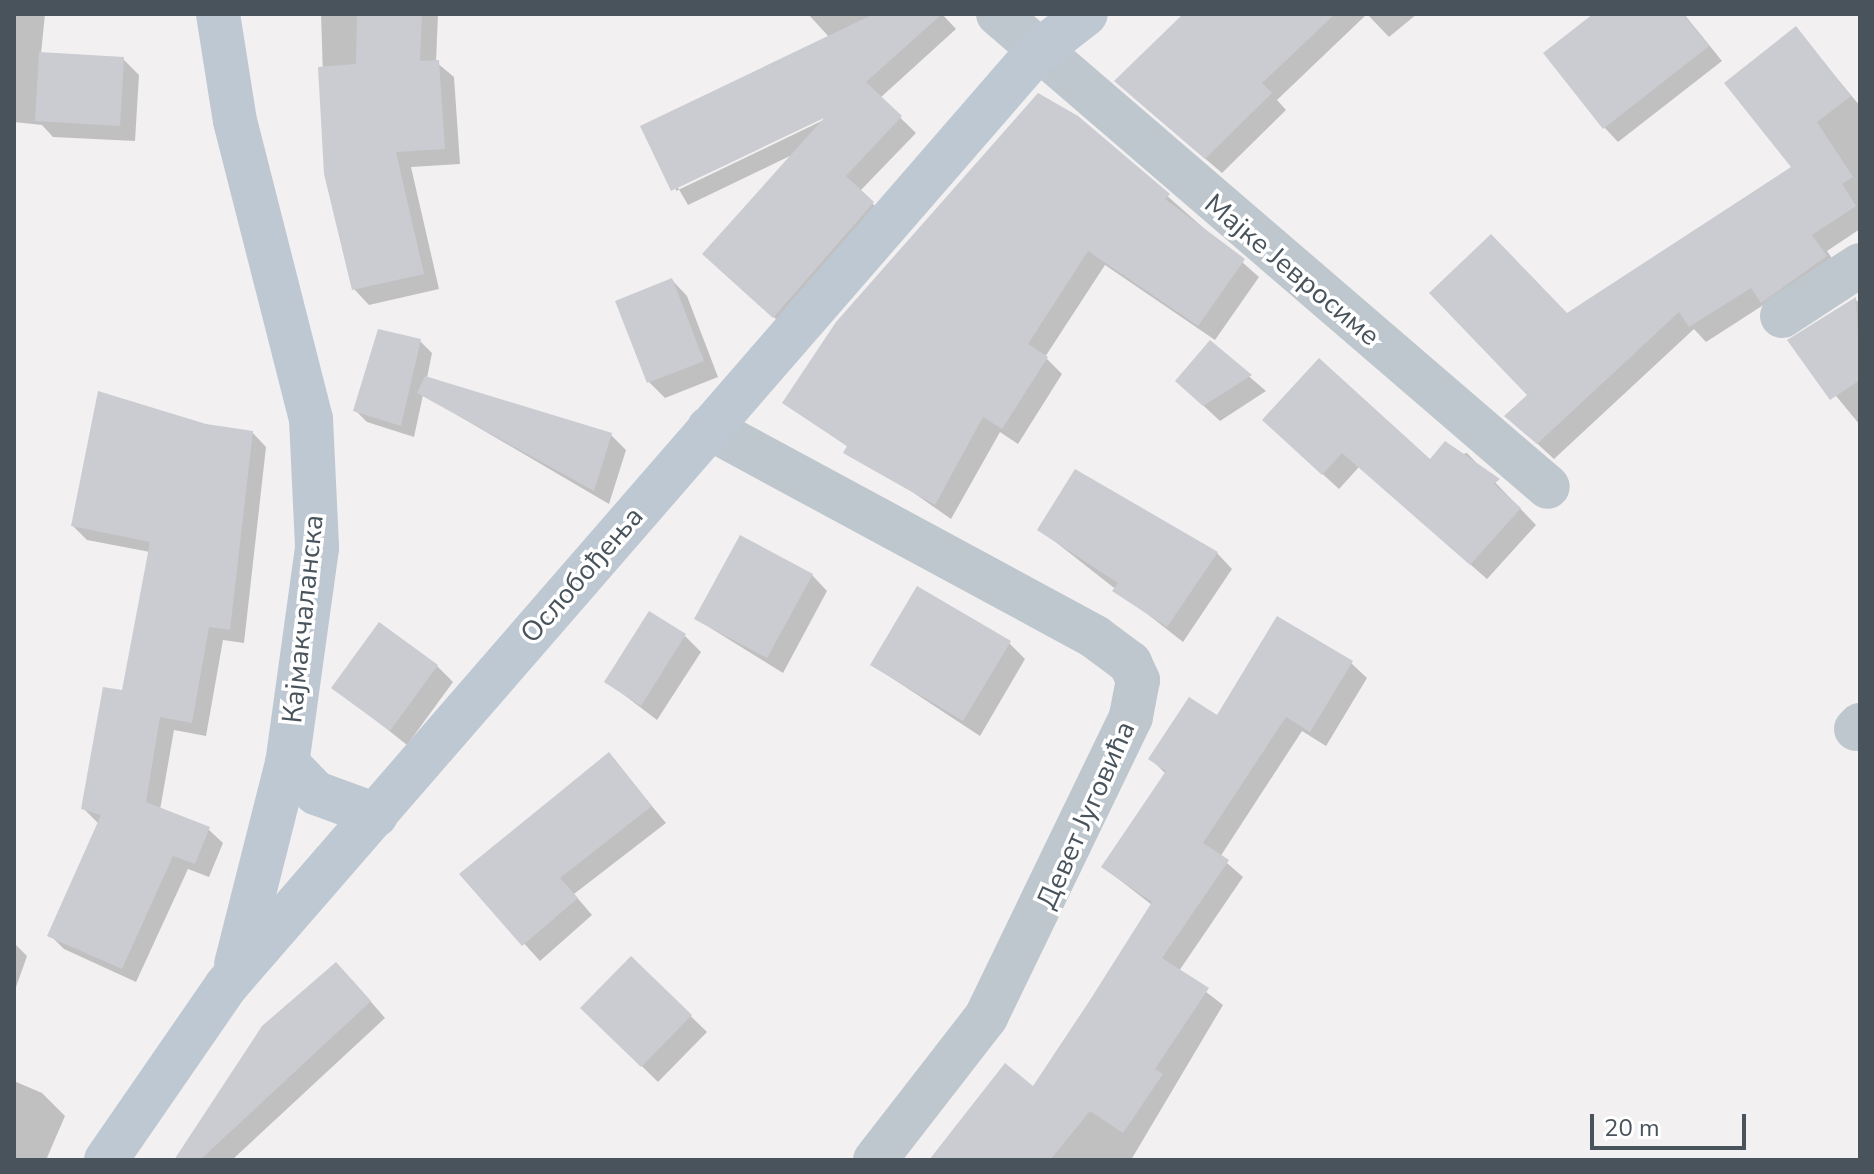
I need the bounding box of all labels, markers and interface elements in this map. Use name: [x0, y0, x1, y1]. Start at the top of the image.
street label: Мајке Јевросиме: [1198, 187, 1386, 353]
street label: Ослобођења: [514, 500, 650, 650]
street label: Кајмакчаланска: [275, 513, 331, 725]
street label: Девет Југовића: [1030, 716, 1142, 914]
scale bar: [1594, 1098, 1750, 1148]
text: 20 m: [1604, 1112, 1660, 1144]

